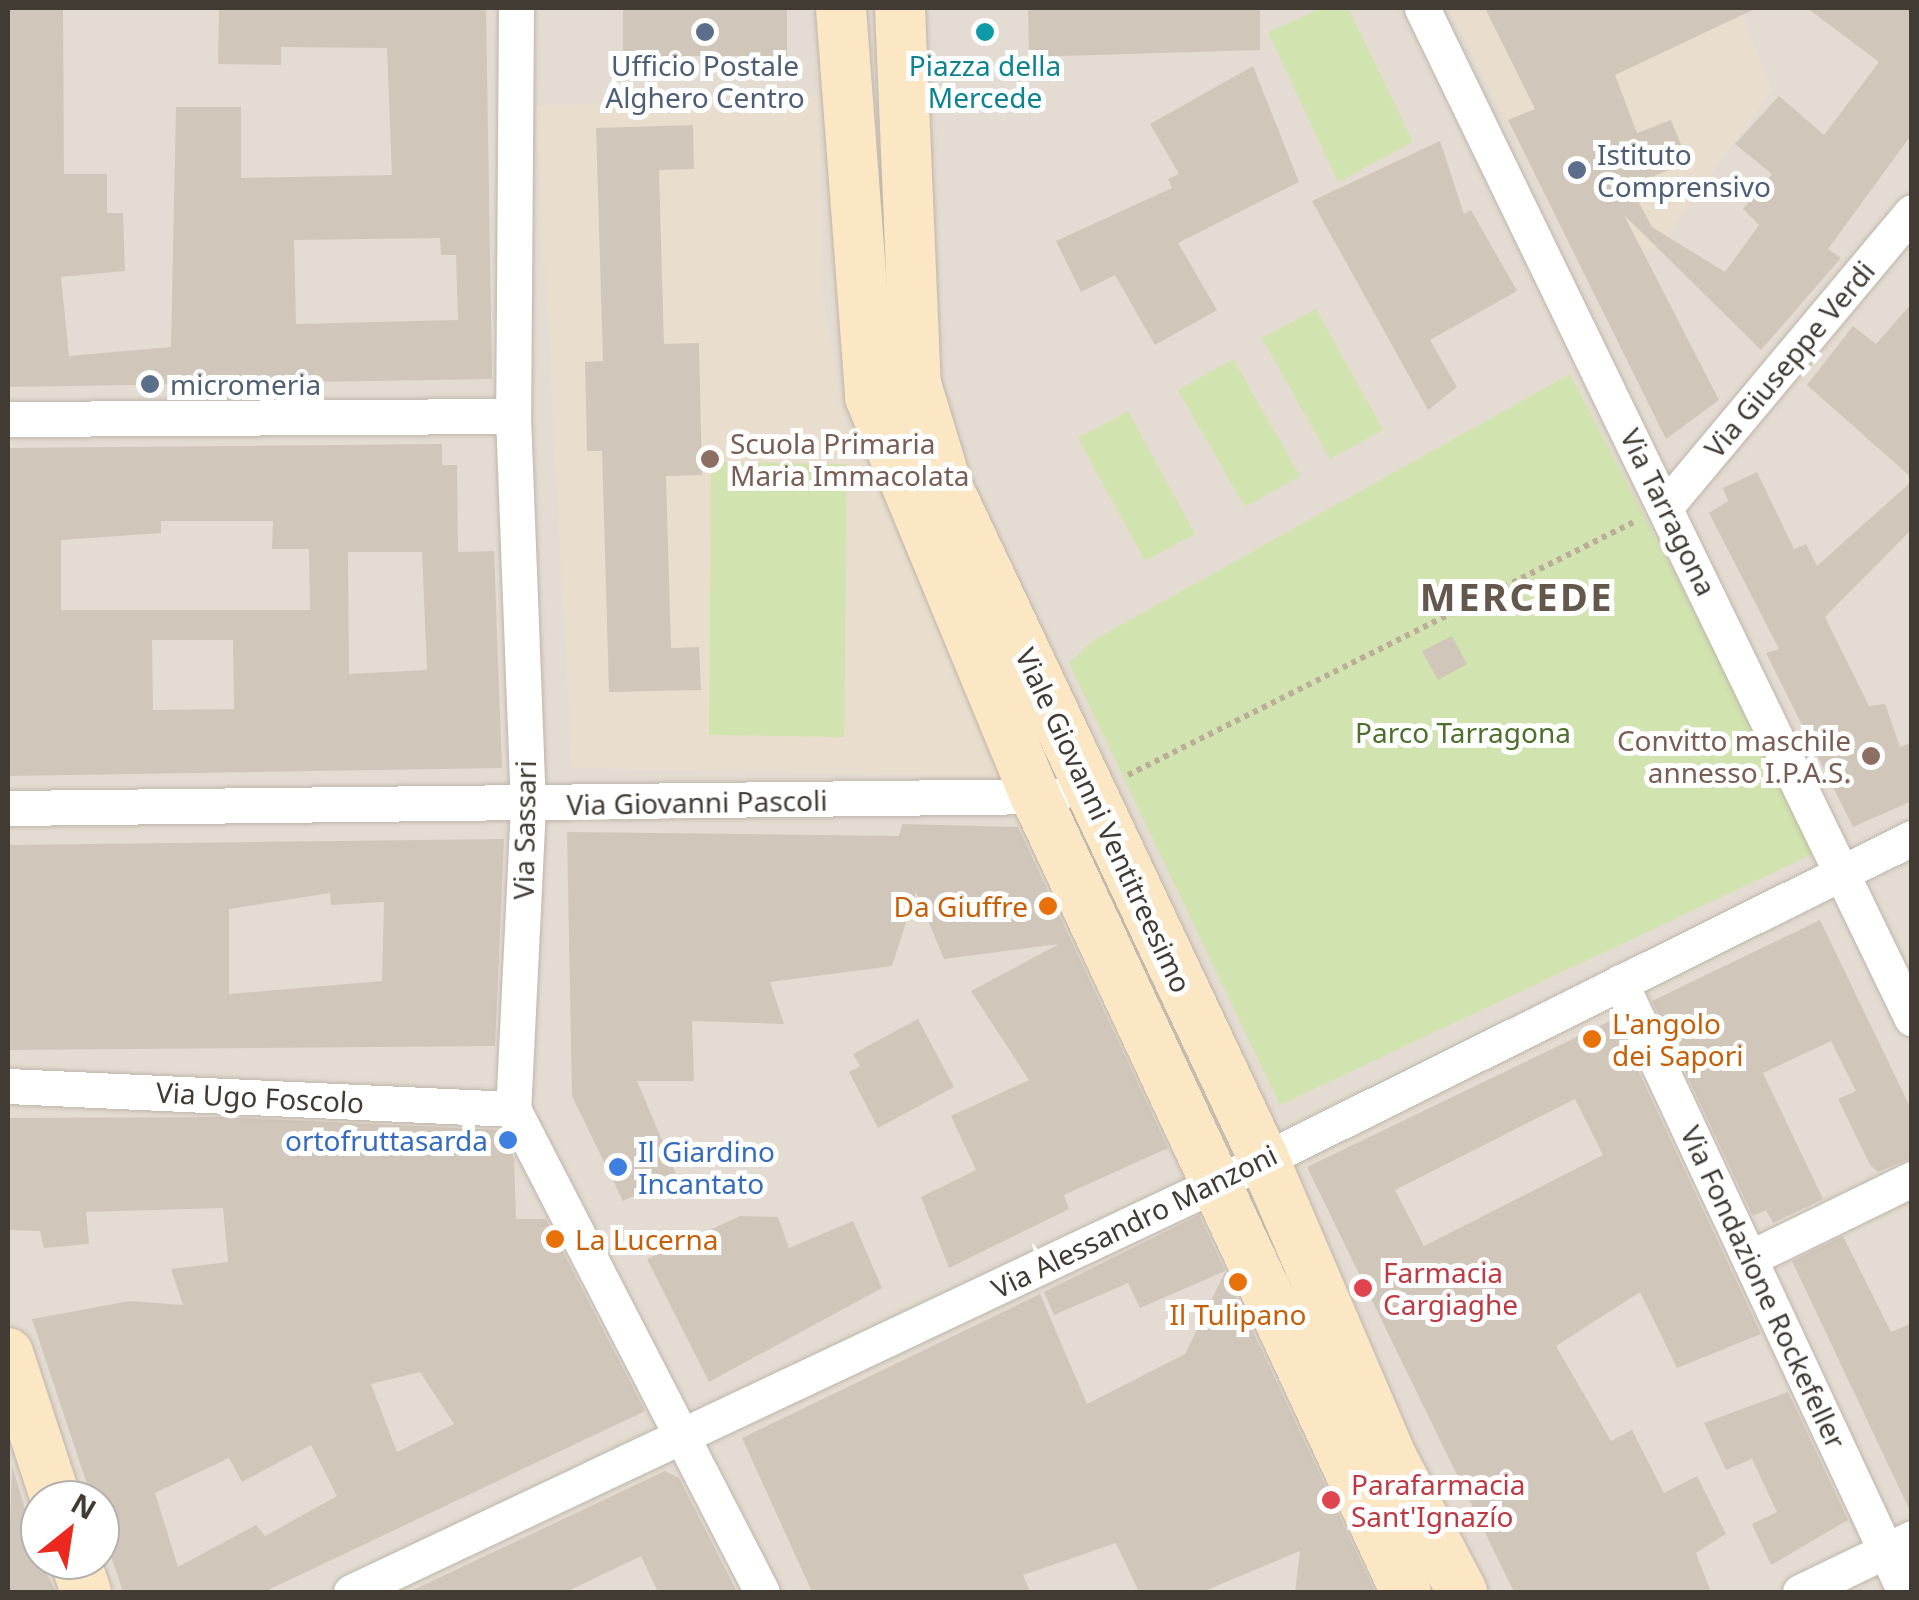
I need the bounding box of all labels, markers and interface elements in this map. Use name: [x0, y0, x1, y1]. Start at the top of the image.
marker: Ufficio Postale Alghero Centro: [694, 21, 716, 43]
marker: Piazza della Mercede: [974, 21, 996, 43]
place label: Ufficio Postale Alghero Centro: [605, 48, 805, 114]
place label: Piazza della Mercede: [909, 48, 1061, 114]
place label: Istituto Comprensivo: [1597, 137, 1771, 203]
marker: Istituto Comprensivo: [1566, 159, 1588, 181]
street label: Via Giuseppe Verdi: [1697, 254, 1881, 464]
place label: micromeria: [170, 367, 321, 401]
marker: micromeria: [139, 373, 161, 395]
street label: Via Tarragona: [1614, 423, 1724, 601]
place label: Scuola Primaria Maria Immacolata: [730, 426, 970, 492]
marker: Scuola Primaria Maria Immacolata: [699, 448, 721, 470]
district label: MERCEDE: [1420, 574, 1614, 620]
street label: Viale Giovanni Ventitreesimo: [1009, 642, 1199, 998]
park label: Parco Tarragona: [1355, 715, 1571, 749]
place label: Convitto maschile annesso I.P.A.S.: [1617, 723, 1851, 789]
marker: Convitto maschile annesso I.P.A.S.: [1860, 745, 1882, 767]
street label: Via Sassari: [506, 760, 542, 900]
street label: Via Giovanni Pascoli: [566, 783, 828, 821]
place label: Da Giuffre: [894, 889, 1028, 923]
marker: Da Giuffre: [1037, 895, 1059, 917]
place label: L'angolo dei Sapori: [1612, 1006, 1744, 1072]
marker: L'angolo dei Sapori: [1581, 1028, 1603, 1050]
street label: Via Ugo Foscolo: [155, 1075, 365, 1119]
street label: Via Fondazione Rockefeller: [1674, 1120, 1854, 1454]
place label: ortofruttasarda: [285, 1123, 488, 1157]
marker: ortofruttasarda: [497, 1129, 519, 1151]
place label: Il Giardino Incantato: [638, 1134, 775, 1200]
street label: Via Alessandro Manzoni: [986, 1137, 1282, 1305]
marker: Il Giardino Incantato: [607, 1156, 629, 1178]
place label: La Lucerna: [575, 1222, 718, 1256]
marker: La Lucerna: [544, 1228, 566, 1250]
place label: Farmacia Cargiaghe: [1383, 1255, 1518, 1321]
marker: Il Tulipano: [1227, 1271, 1249, 1293]
marker: Farmacia Cargiaghe: [1352, 1277, 1374, 1299]
place label: Il Tulipano: [1169, 1297, 1307, 1331]
place label: Parafarmacia Sant'Ignazío: [1351, 1467, 1526, 1533]
north arrow: [20, 1480, 120, 1580]
text: N: [65, 1484, 103, 1528]
marker: Parafarmacia Sant'Ignazío: [1320, 1489, 1342, 1511]

